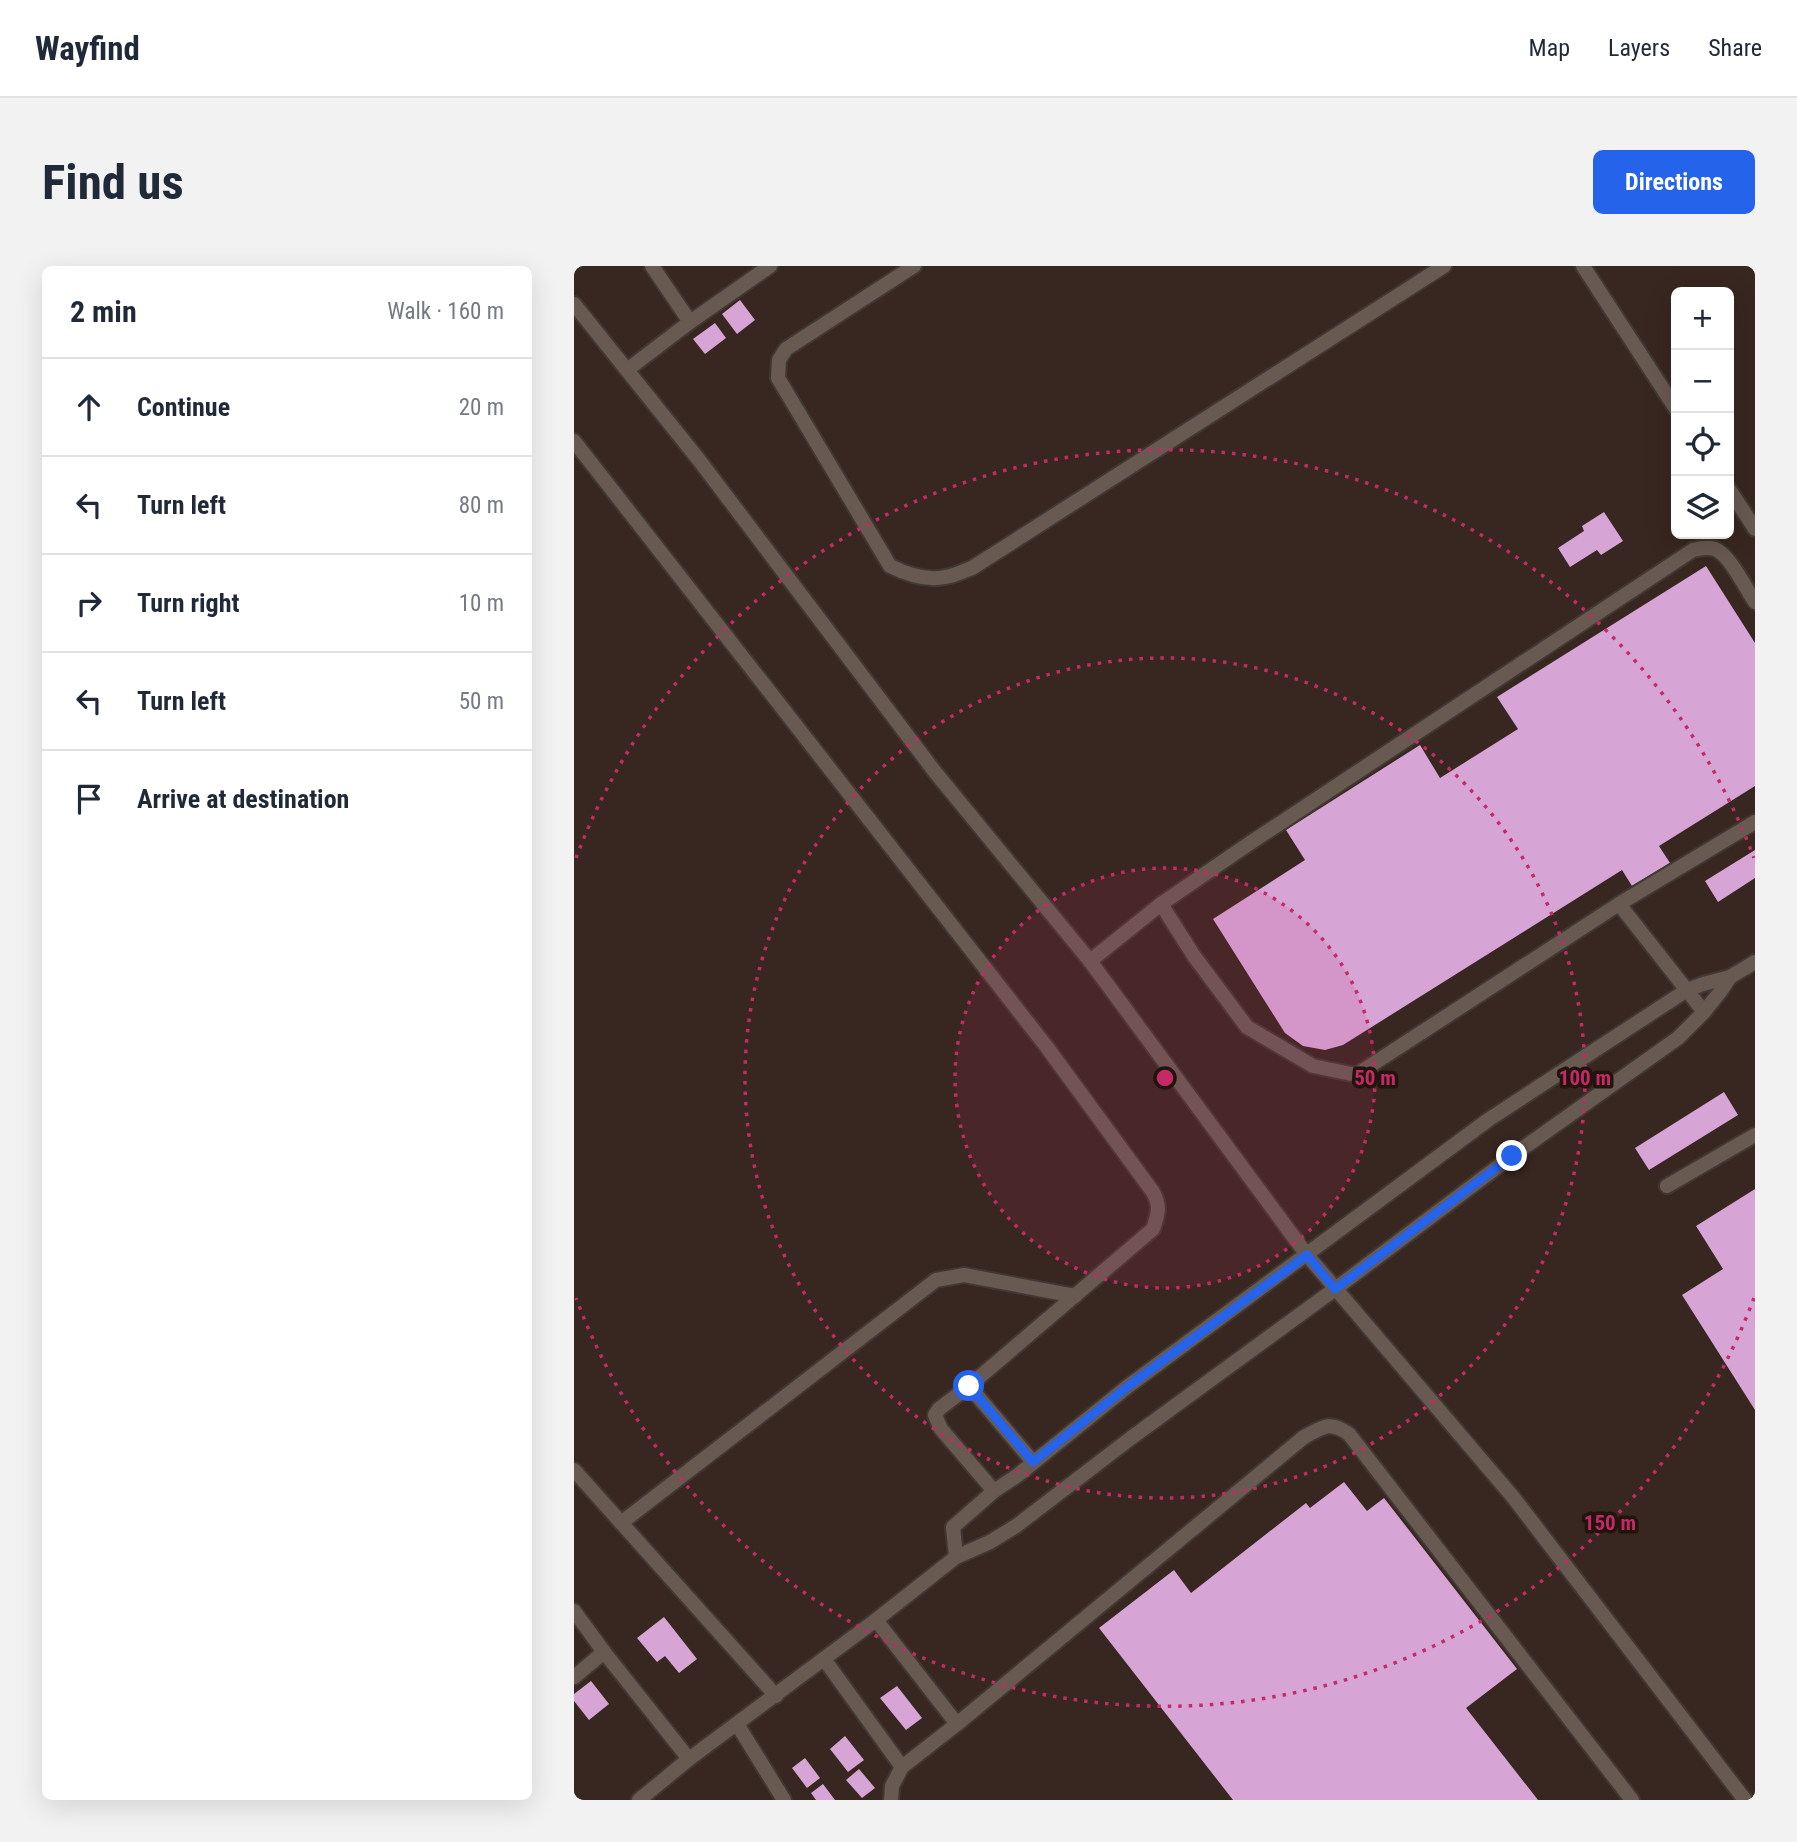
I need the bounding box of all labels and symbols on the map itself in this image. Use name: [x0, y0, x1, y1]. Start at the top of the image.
centre of rings: [1153, 1066, 1177, 1090]
text: 50 m: [1354, 1066, 1396, 1090]
text: 100 m: [1559, 1066, 1611, 1090]
route end: [1496, 1140, 1527, 1171]
route start: [953, 1370, 984, 1401]
text: 150 m: [1584, 1511, 1636, 1535]

